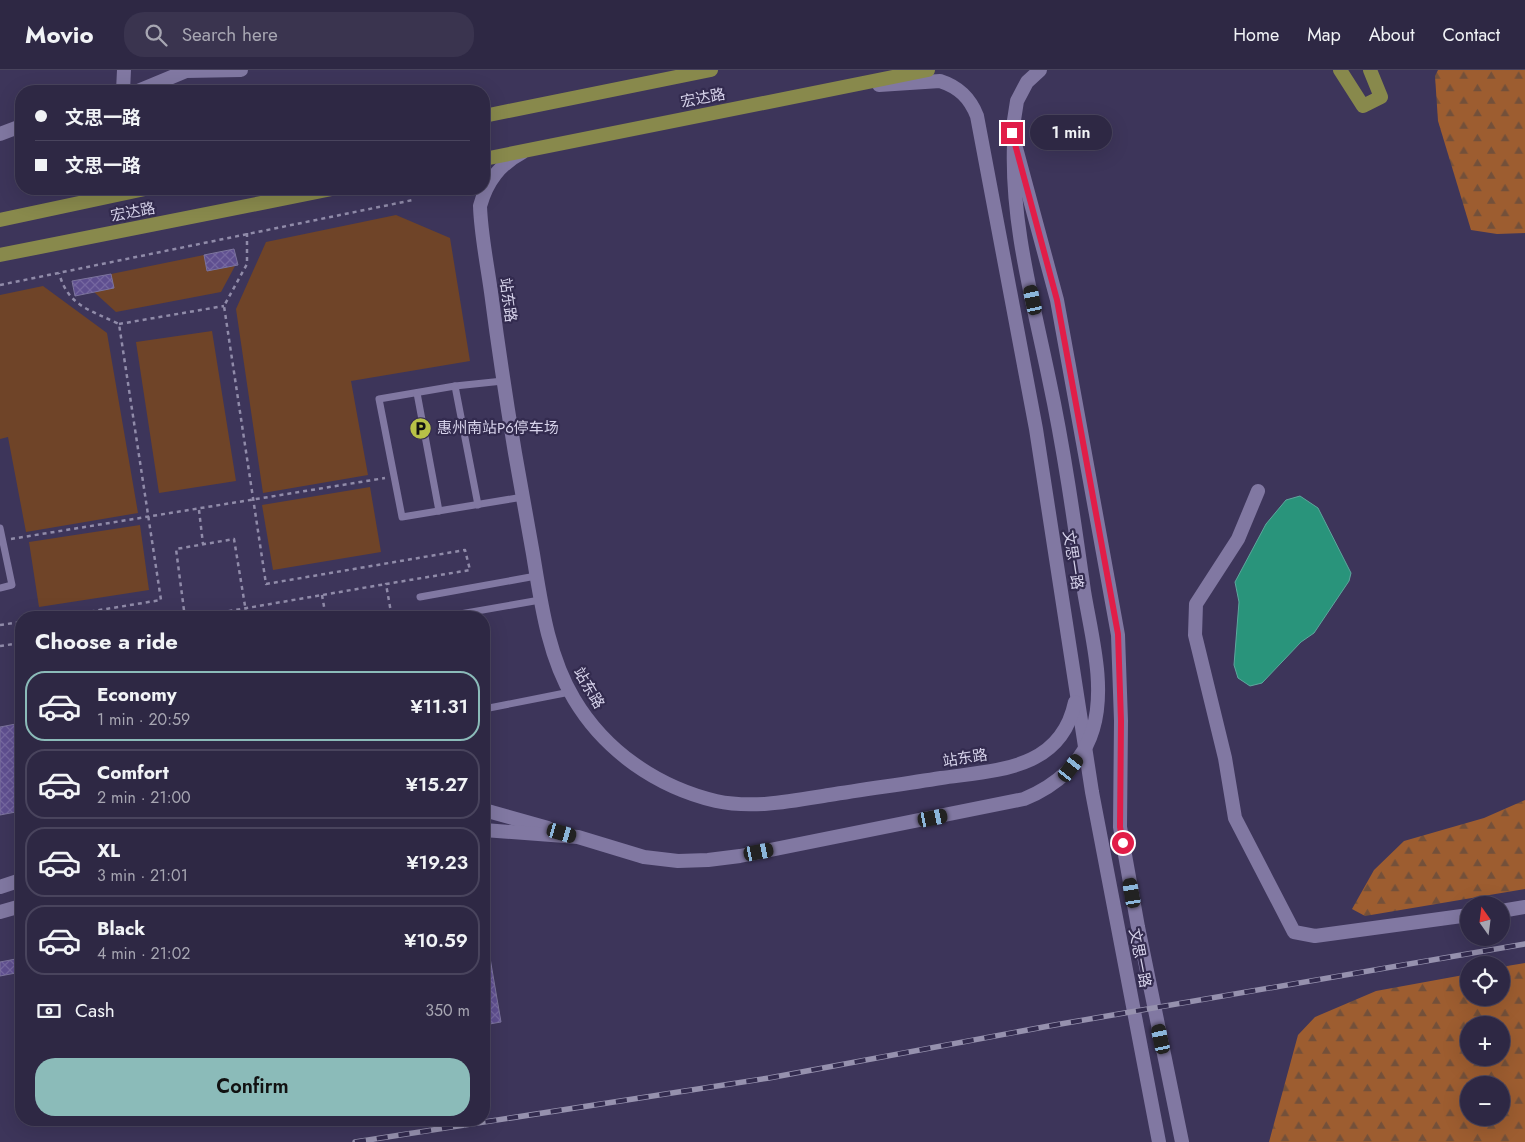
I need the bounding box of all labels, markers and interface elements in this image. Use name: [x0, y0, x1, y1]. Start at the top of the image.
search box: [124, 12, 474, 57]
text: Movio: [25, 17, 94, 52]
icon: search: [142, 21, 170, 49]
text: Search here: [182, 21, 278, 48]
text: Home: [1233, 22, 1279, 48]
text: Map: [1307, 22, 1341, 48]
text: About: [1369, 22, 1414, 48]
text: Contact: [1442, 22, 1500, 48]
street label: 宏达路: [679, 83, 727, 113]
text: 文思一路: [65, 104, 141, 131]
callout: 1 min: [1030, 116, 1112, 150]
text: 1 min: [1052, 121, 1090, 144]
route end: [1001, 122, 1023, 144]
text: 文思一路: [65, 152, 141, 179]
street label: 宏达路: [109, 197, 157, 227]
street label: 站东路: [494, 276, 522, 324]
car: [1022, 284, 1043, 316]
parking icon: 惠州南站P6停车场: [409, 416, 433, 440]
place label: 惠州南站P6停车场: [437, 417, 559, 439]
street label: 文思一路: [1057, 529, 1089, 591]
text: Choose a ride: [35, 625, 178, 657]
street label: 站东路: [568, 663, 610, 713]
text: Economy: [97, 681, 177, 708]
icon: car: [37, 684, 82, 729]
text: ¥11.31: [411, 693, 468, 720]
text: 1 min · 20:59: [97, 708, 190, 731]
street label: 站东路: [941, 744, 989, 772]
car: [1055, 752, 1086, 784]
text: Comfort: [97, 759, 169, 786]
icon: car: [37, 762, 82, 807]
text: ¥15.27: [406, 771, 468, 798]
text: 2 min · 21:00: [97, 786, 191, 809]
car: [916, 808, 949, 828]
car: [545, 822, 578, 844]
route start: [1112, 832, 1134, 854]
text: XL: [97, 837, 120, 864]
icon: car: [37, 840, 82, 885]
car: [742, 842, 775, 862]
text: ¥19.23: [406, 849, 468, 876]
text: 3 min · 21:01: [97, 864, 188, 887]
car: [1122, 877, 1141, 909]
north arrow: [1460, 896, 1510, 946]
map controls: [1460, 896, 1510, 1126]
text: Black: [97, 915, 145, 942]
icon: car: [37, 918, 82, 963]
street label: 文思一路: [1123, 926, 1157, 990]
text: ¥10.59: [404, 927, 468, 954]
text: 4 min · 21:02: [97, 942, 190, 965]
button: locate: [1460, 956, 1510, 1006]
icon: cash: [35, 997, 63, 1025]
text: Cash: [75, 997, 115, 1024]
text: 350 m: [425, 999, 470, 1022]
button: +: [1460, 1016, 1510, 1066]
car: [1150, 1023, 1171, 1055]
button: Confirm: [35, 1058, 470, 1116]
button: −: [1460, 1076, 1510, 1126]

